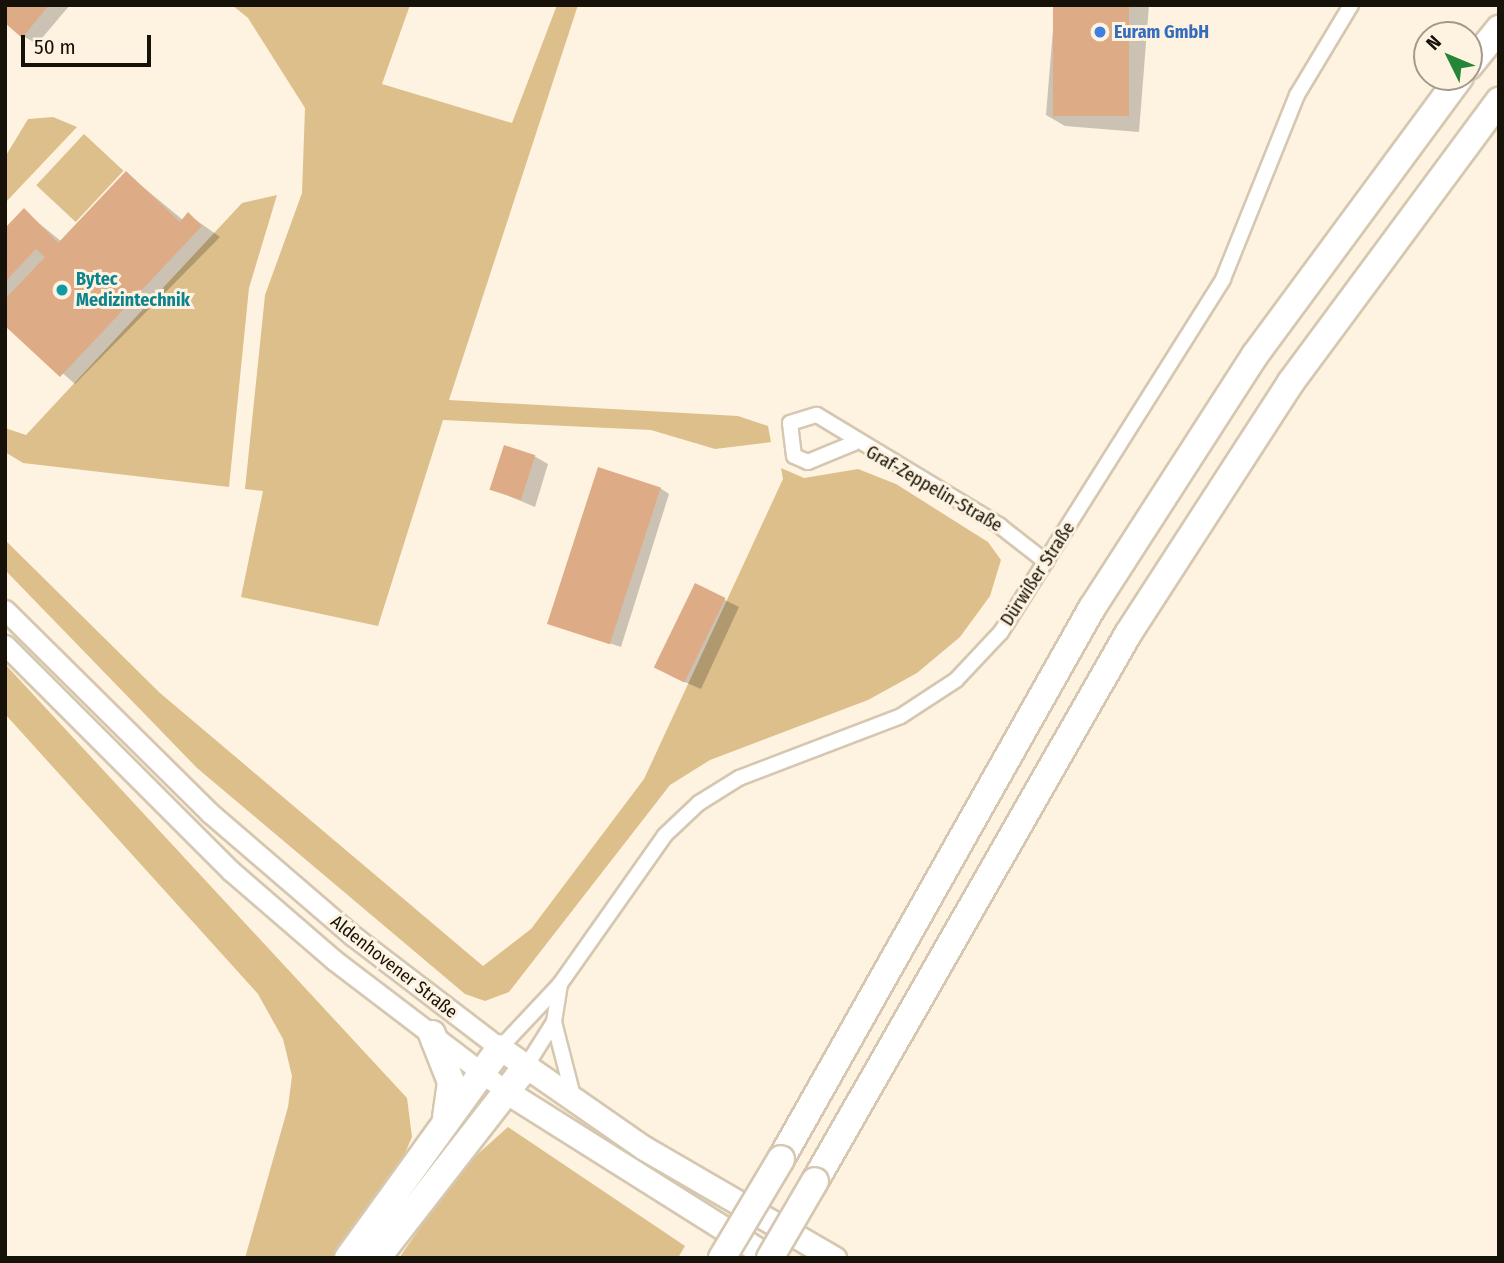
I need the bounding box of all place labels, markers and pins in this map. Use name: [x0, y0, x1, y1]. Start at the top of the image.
place label: Euram GmbH: [1114, 21, 1209, 43]
marker: Euram GmbH: [1092, 24, 1108, 40]
place label: Bytec Medizintechnik: [76, 269, 190, 312]
marker: Bytec Medizintechnik: [54, 282, 70, 298]

